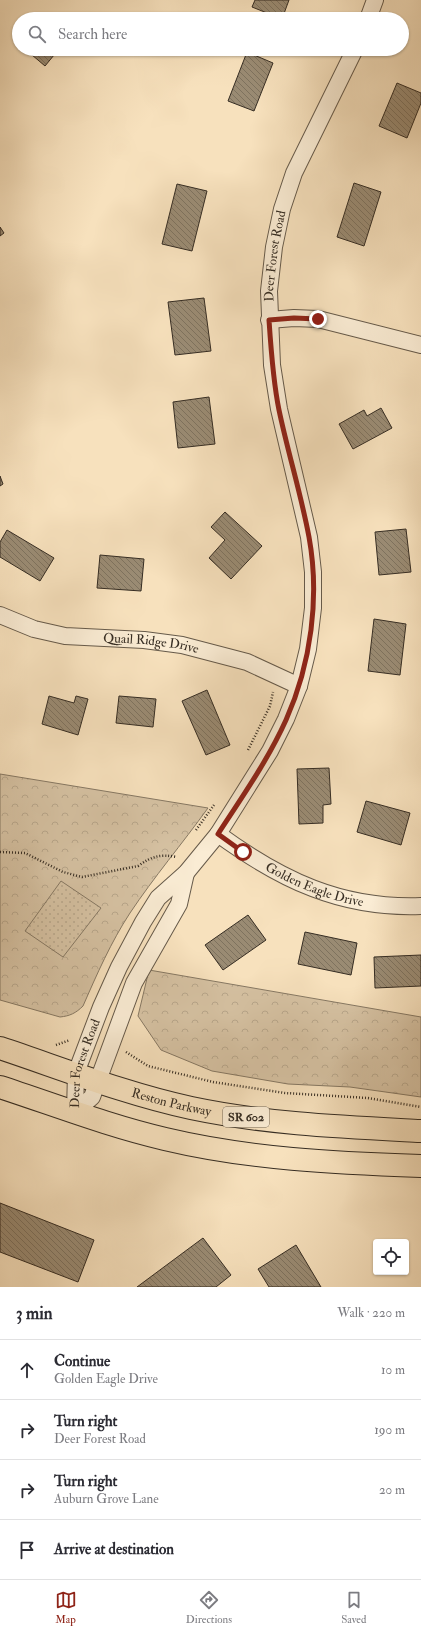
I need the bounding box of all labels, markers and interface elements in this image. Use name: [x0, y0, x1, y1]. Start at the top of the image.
search box: [12, 12, 409, 56]
icon: search: [26, 23, 48, 45]
text: Search here: [58, 25, 127, 44]
street label: Deer Forest Road: [261, 208, 290, 302]
route end: [309, 310, 327, 328]
street label: Quail Ridge Drive: [103, 630, 201, 657]
route start: [234, 843, 252, 861]
street label: Golden Eagle Drive: [263, 859, 365, 910]
street label: Deer Forest Road: [67, 1016, 104, 1108]
street label: Reston Parkway: [130, 1085, 213, 1121]
road number: SR 602: [223, 1107, 269, 1127]
map controls: [373, 1239, 409, 1275]
button: locate: [373, 1239, 409, 1275]
text: 3 min: [16, 1303, 53, 1324]
text: Walk · 220 m: [337, 1305, 405, 1321]
text: Continue: [54, 1352, 110, 1371]
icon: ahead: [16, 1359, 38, 1381]
text: 10 m: [381, 1362, 405, 1378]
text: Golden Eagle Drive: [54, 1371, 158, 1387]
text: Turn right: [54, 1412, 117, 1431]
icon: right: [16, 1419, 38, 1441]
text: 190 m: [374, 1422, 405, 1438]
text: Deer Forest Road: [54, 1431, 146, 1447]
text: Turn right: [54, 1472, 117, 1491]
icon: right: [16, 1479, 38, 1501]
text: 20 m: [379, 1482, 405, 1498]
text: Auburn Grove Lane: [54, 1491, 159, 1507]
icon: arrive: [16, 1539, 38, 1561]
text: Arrive at destination: [54, 1540, 174, 1559]
tab: Map: [55, 1589, 77, 1626]
tab: Directions: [186, 1589, 232, 1626]
tab: Saved: [341, 1589, 366, 1626]

